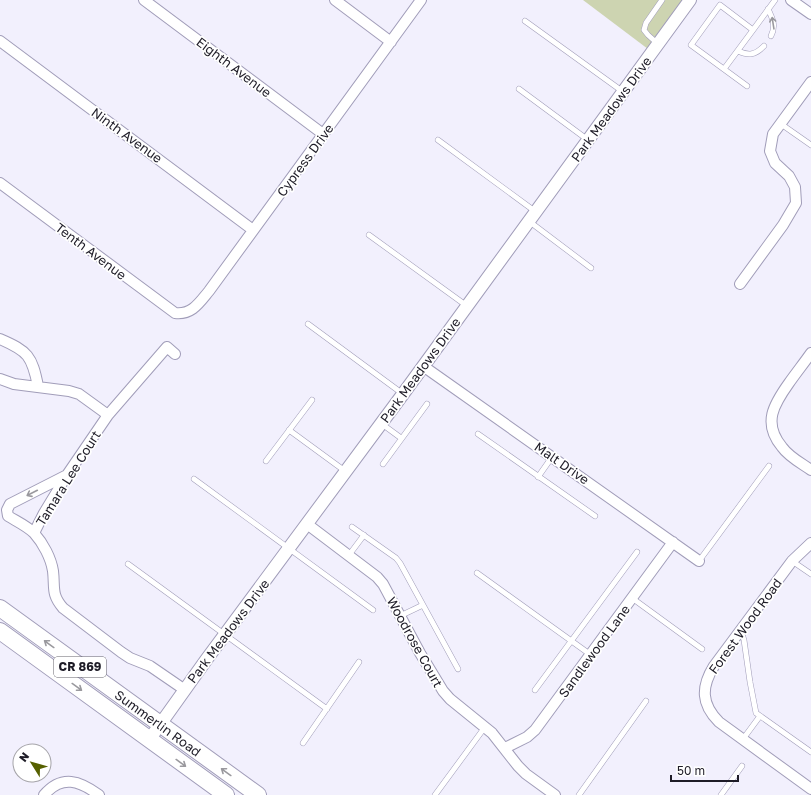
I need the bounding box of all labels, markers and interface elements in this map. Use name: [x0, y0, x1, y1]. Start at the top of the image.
one-way arrow: [769, 17, 777, 30]
street label: Eighth Avenue: [193, 34, 275, 100]
street label: Park Meadows Drive: [567, 53, 655, 165]
street label: Ninth Avenue: [88, 104, 166, 166]
street label: Cypress Drive: [273, 121, 337, 199]
street label: Tenth Avenue: [52, 219, 130, 283]
street label: Park Meadows Drive: [376, 314, 464, 426]
street label: Tamara Lee Court: [32, 427, 104, 529]
street label: Malt Drive: [532, 438, 592, 488]
one-way arrow: [26, 490, 38, 497]
street label: Forest Wood Road: [705, 575, 785, 677]
street label: Park Meadows Drive: [184, 576, 272, 686]
street label: Woodrose Court: [384, 594, 446, 690]
street label: Sandlewood Lane: [555, 601, 633, 701]
one-way arrow: [44, 640, 55, 648]
road number: CR 869: [54, 657, 106, 677]
one-way arrow: [71, 683, 82, 691]
street label: Summerlin Road: [112, 686, 204, 760]
north arrow: [12, 743, 52, 783]
text: N: [16, 749, 31, 764]
scale bar: [671, 757, 738, 783]
one-way arrow: [175, 759, 186, 767]
text: 50 m: [677, 763, 705, 778]
one-way arrow: [221, 768, 232, 776]

